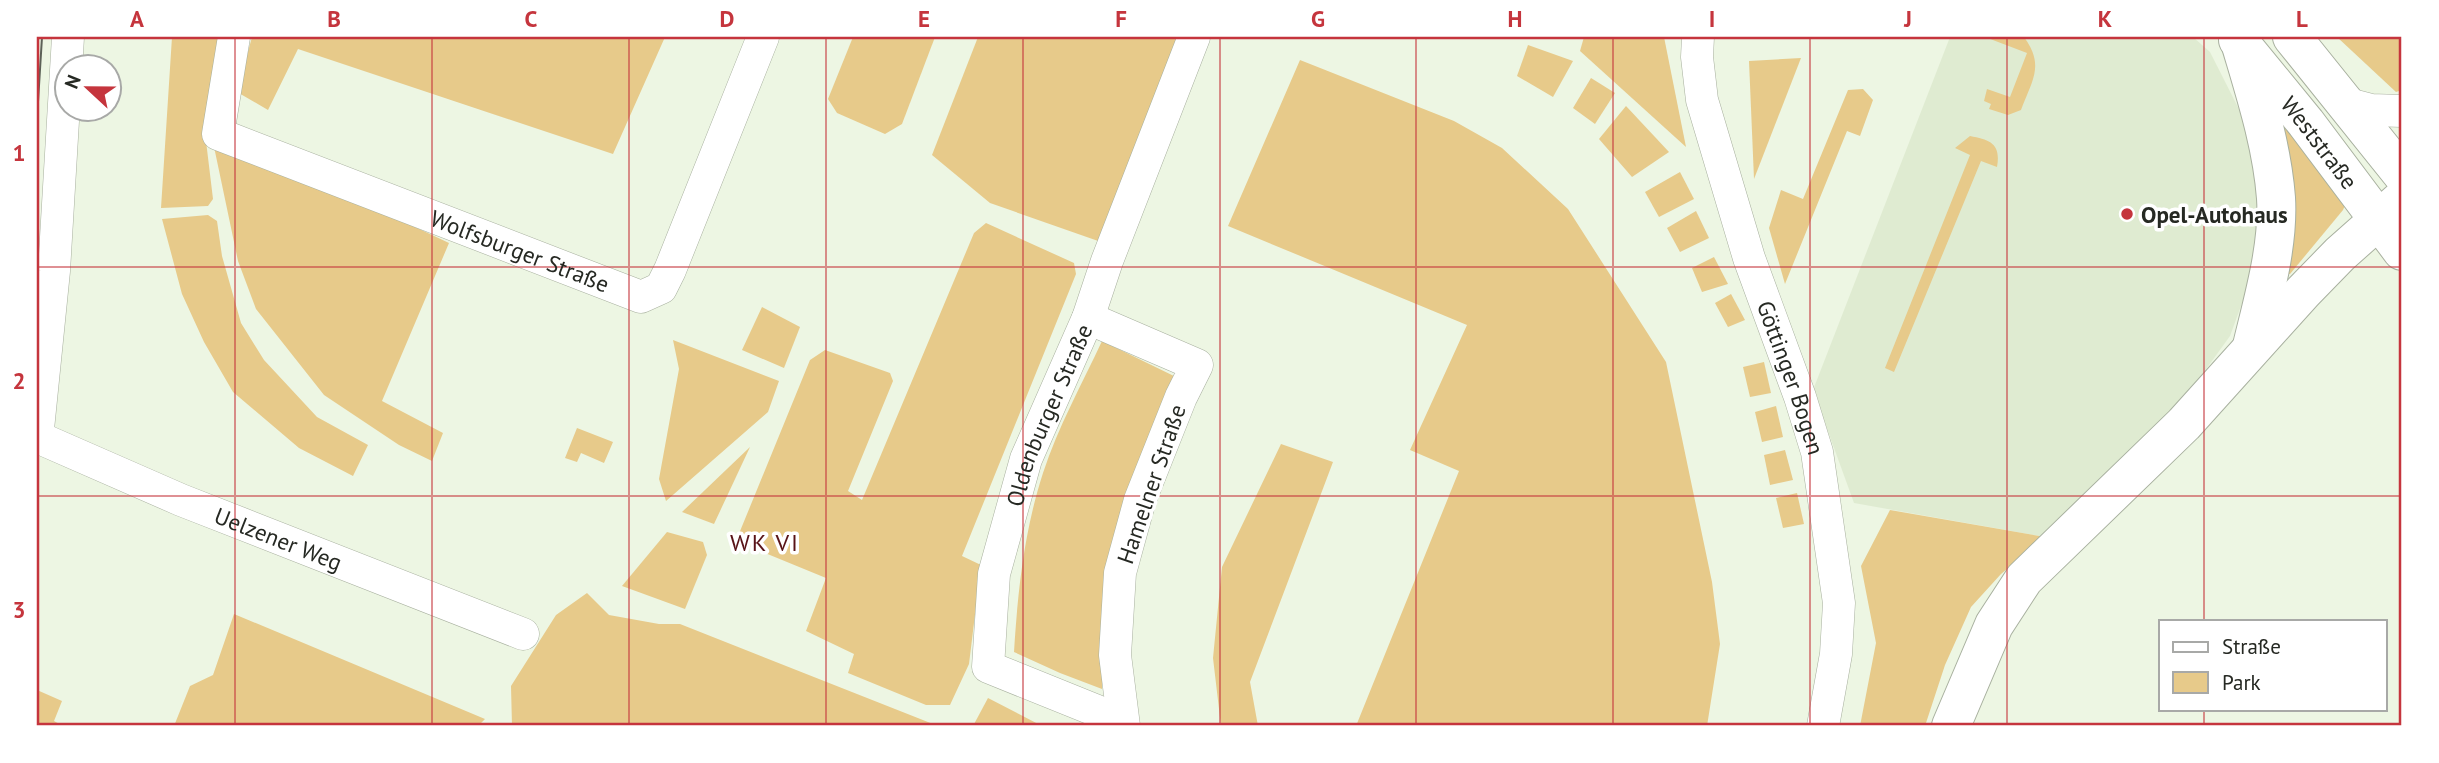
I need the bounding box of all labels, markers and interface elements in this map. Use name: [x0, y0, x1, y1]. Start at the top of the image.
text: A: [130, 4, 144, 33]
text: B: [327, 4, 341, 33]
text: C: [525, 4, 538, 33]
text: D: [720, 4, 734, 33]
text: E: [918, 4, 930, 33]
text: F: [1115, 4, 1127, 33]
text: G: [1311, 4, 1325, 33]
text: H: [1508, 4, 1522, 33]
text: I: [1709, 4, 1715, 33]
text: J: [1903, 4, 1912, 33]
text: K: [2098, 4, 2112, 33]
text: L: [2296, 4, 2308, 33]
north arrow: [52, 52, 122, 122]
text: N: [59, 71, 86, 92]
street label: Weststraße: [2275, 90, 2365, 194]
text: 1: [12, 138, 26, 167]
place label: Opel-Autohaus: [2141, 200, 2288, 229]
street label: Wolfsburger Straße: [426, 203, 614, 298]
marker: Opel-Autohaus: [2119, 206, 2135, 222]
street label: Göttinger Bogen: [1751, 296, 1831, 458]
street label: Oldenburger Straße: [999, 319, 1098, 509]
text: 2: [12, 366, 26, 395]
street label: Hamelner Straße: [1110, 400, 1192, 568]
street label: Uelzener Weg: [211, 500, 347, 576]
district label: WK VI: [730, 527, 800, 558]
text: 3: [12, 595, 26, 624]
legend: [2159, 620, 2386, 710]
text: Straße: [2222, 633, 2281, 660]
text: Park: [2222, 669, 2261, 696]

